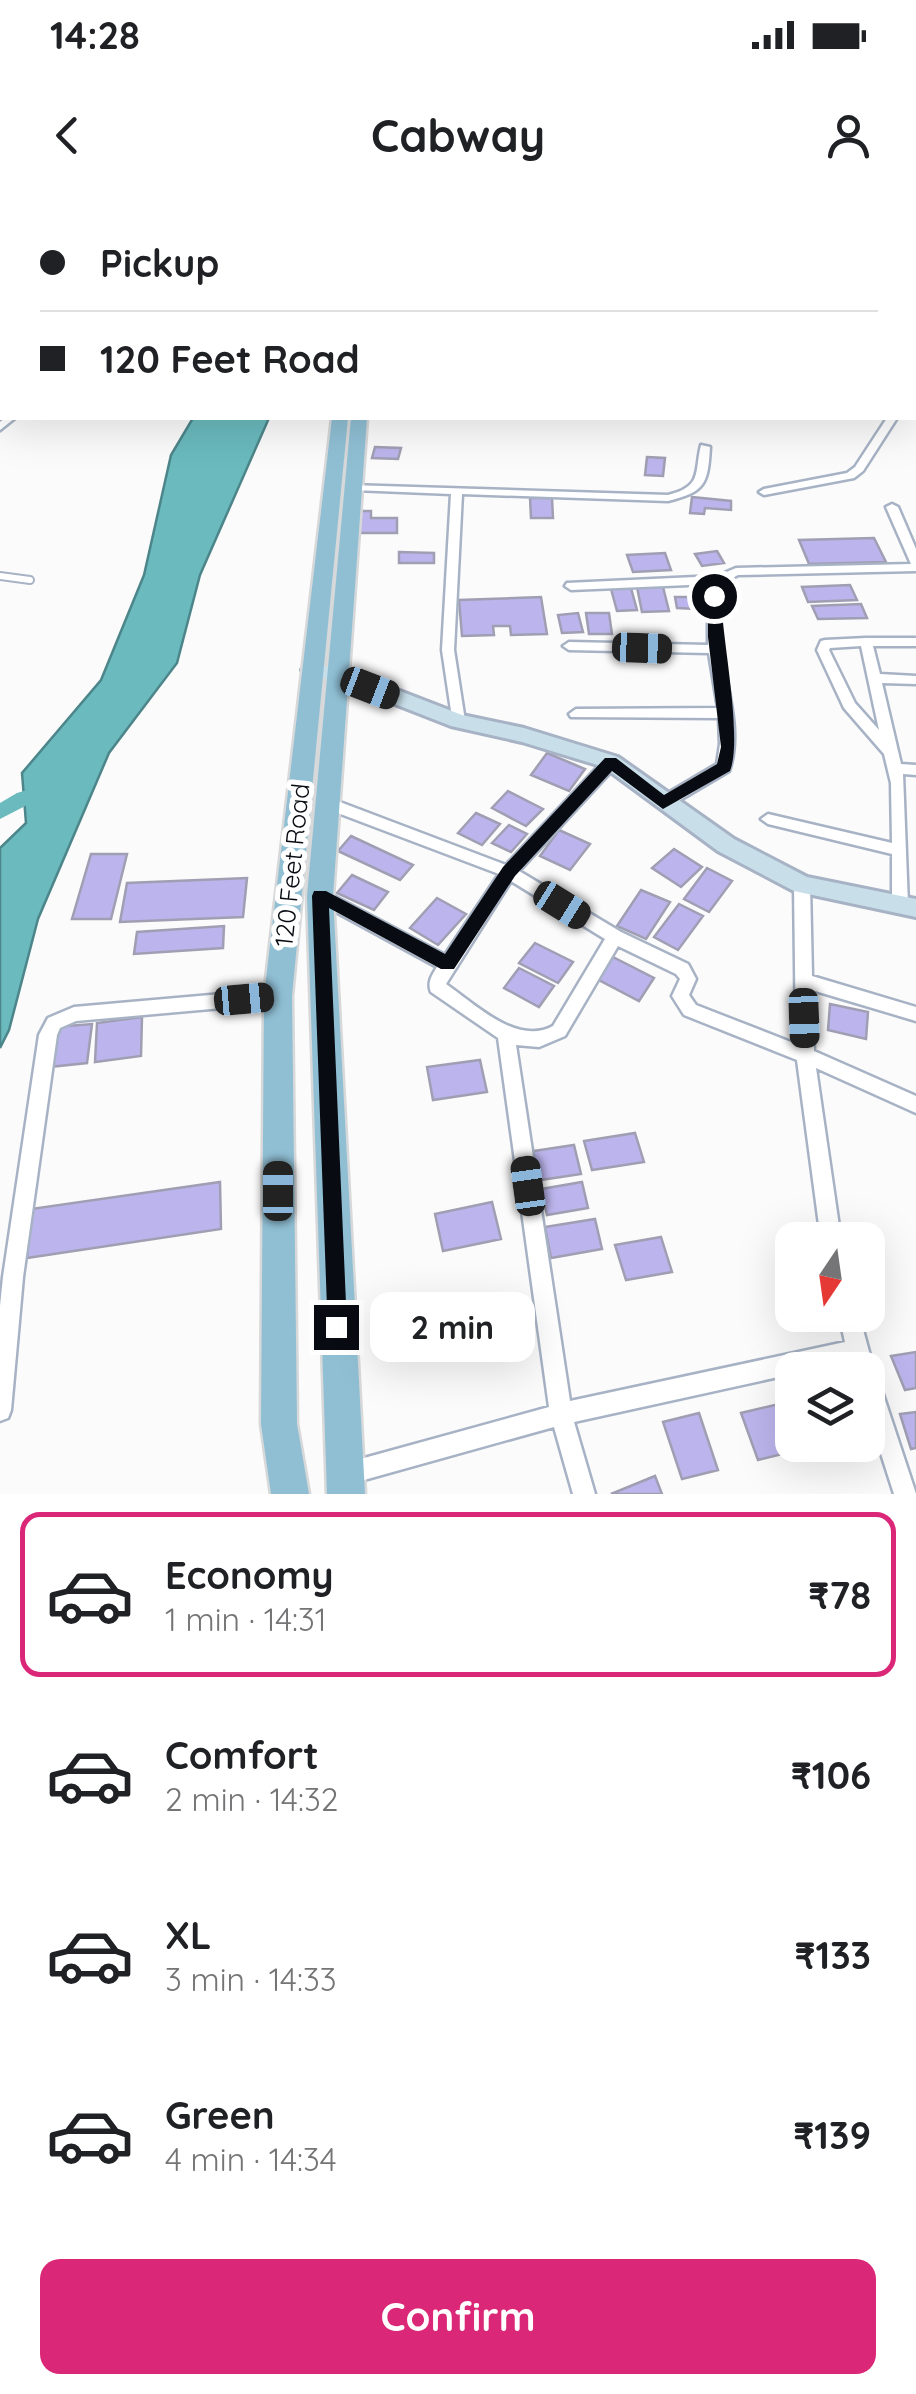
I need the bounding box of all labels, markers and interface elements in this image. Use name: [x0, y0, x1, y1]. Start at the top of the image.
text: 14:28: [50, 11, 140, 59]
text: Cabway: [371, 107, 545, 163]
icon: back: [40, 108, 95, 163]
icon: person: [821, 108, 876, 163]
text: Pickup: [100, 239, 219, 287]
text: 120 Feet Road: [100, 335, 360, 383]
route start: [692, 574, 737, 619]
car: [611, 632, 673, 664]
car: [337, 663, 403, 713]
street label: 120 Feet Road: [268, 782, 315, 948]
car: [529, 876, 595, 934]
car: [213, 981, 275, 1017]
car: [788, 987, 820, 1049]
car: [509, 1154, 547, 1218]
car: [263, 1161, 293, 1221]
north arrow: [775, 1222, 885, 1332]
map controls: [775, 1222, 885, 1462]
callout: 2 min: [371, 1292, 536, 1362]
route end: [314, 1305, 359, 1350]
text: 2 min: [411, 1307, 494, 1347]
button: layers: [775, 1352, 885, 1462]
icon: car: [45, 1550, 135, 1640]
text: Economy: [165, 1551, 334, 1599]
text: ₹78: [808, 1571, 871, 1619]
text: 1 min · 14:31: [165, 1599, 327, 1639]
icon: car: [45, 1730, 135, 1820]
text: Comfort: [165, 1731, 319, 1779]
text: ₹106: [791, 1751, 871, 1799]
text: 2 min · 14:32: [165, 1779, 338, 1819]
icon: car: [45, 1910, 135, 2000]
text: XL: [165, 1911, 211, 1959]
text: ₹133: [794, 1931, 871, 1979]
text: 3 min · 14:33: [165, 1959, 337, 1999]
icon: car: [45, 2090, 135, 2180]
text: Green: [165, 2091, 275, 2139]
text: ₹139: [793, 2111, 871, 2159]
text: 4 min · 14:34: [165, 2139, 337, 2179]
button: Confirm: [40, 2259, 876, 2374]

